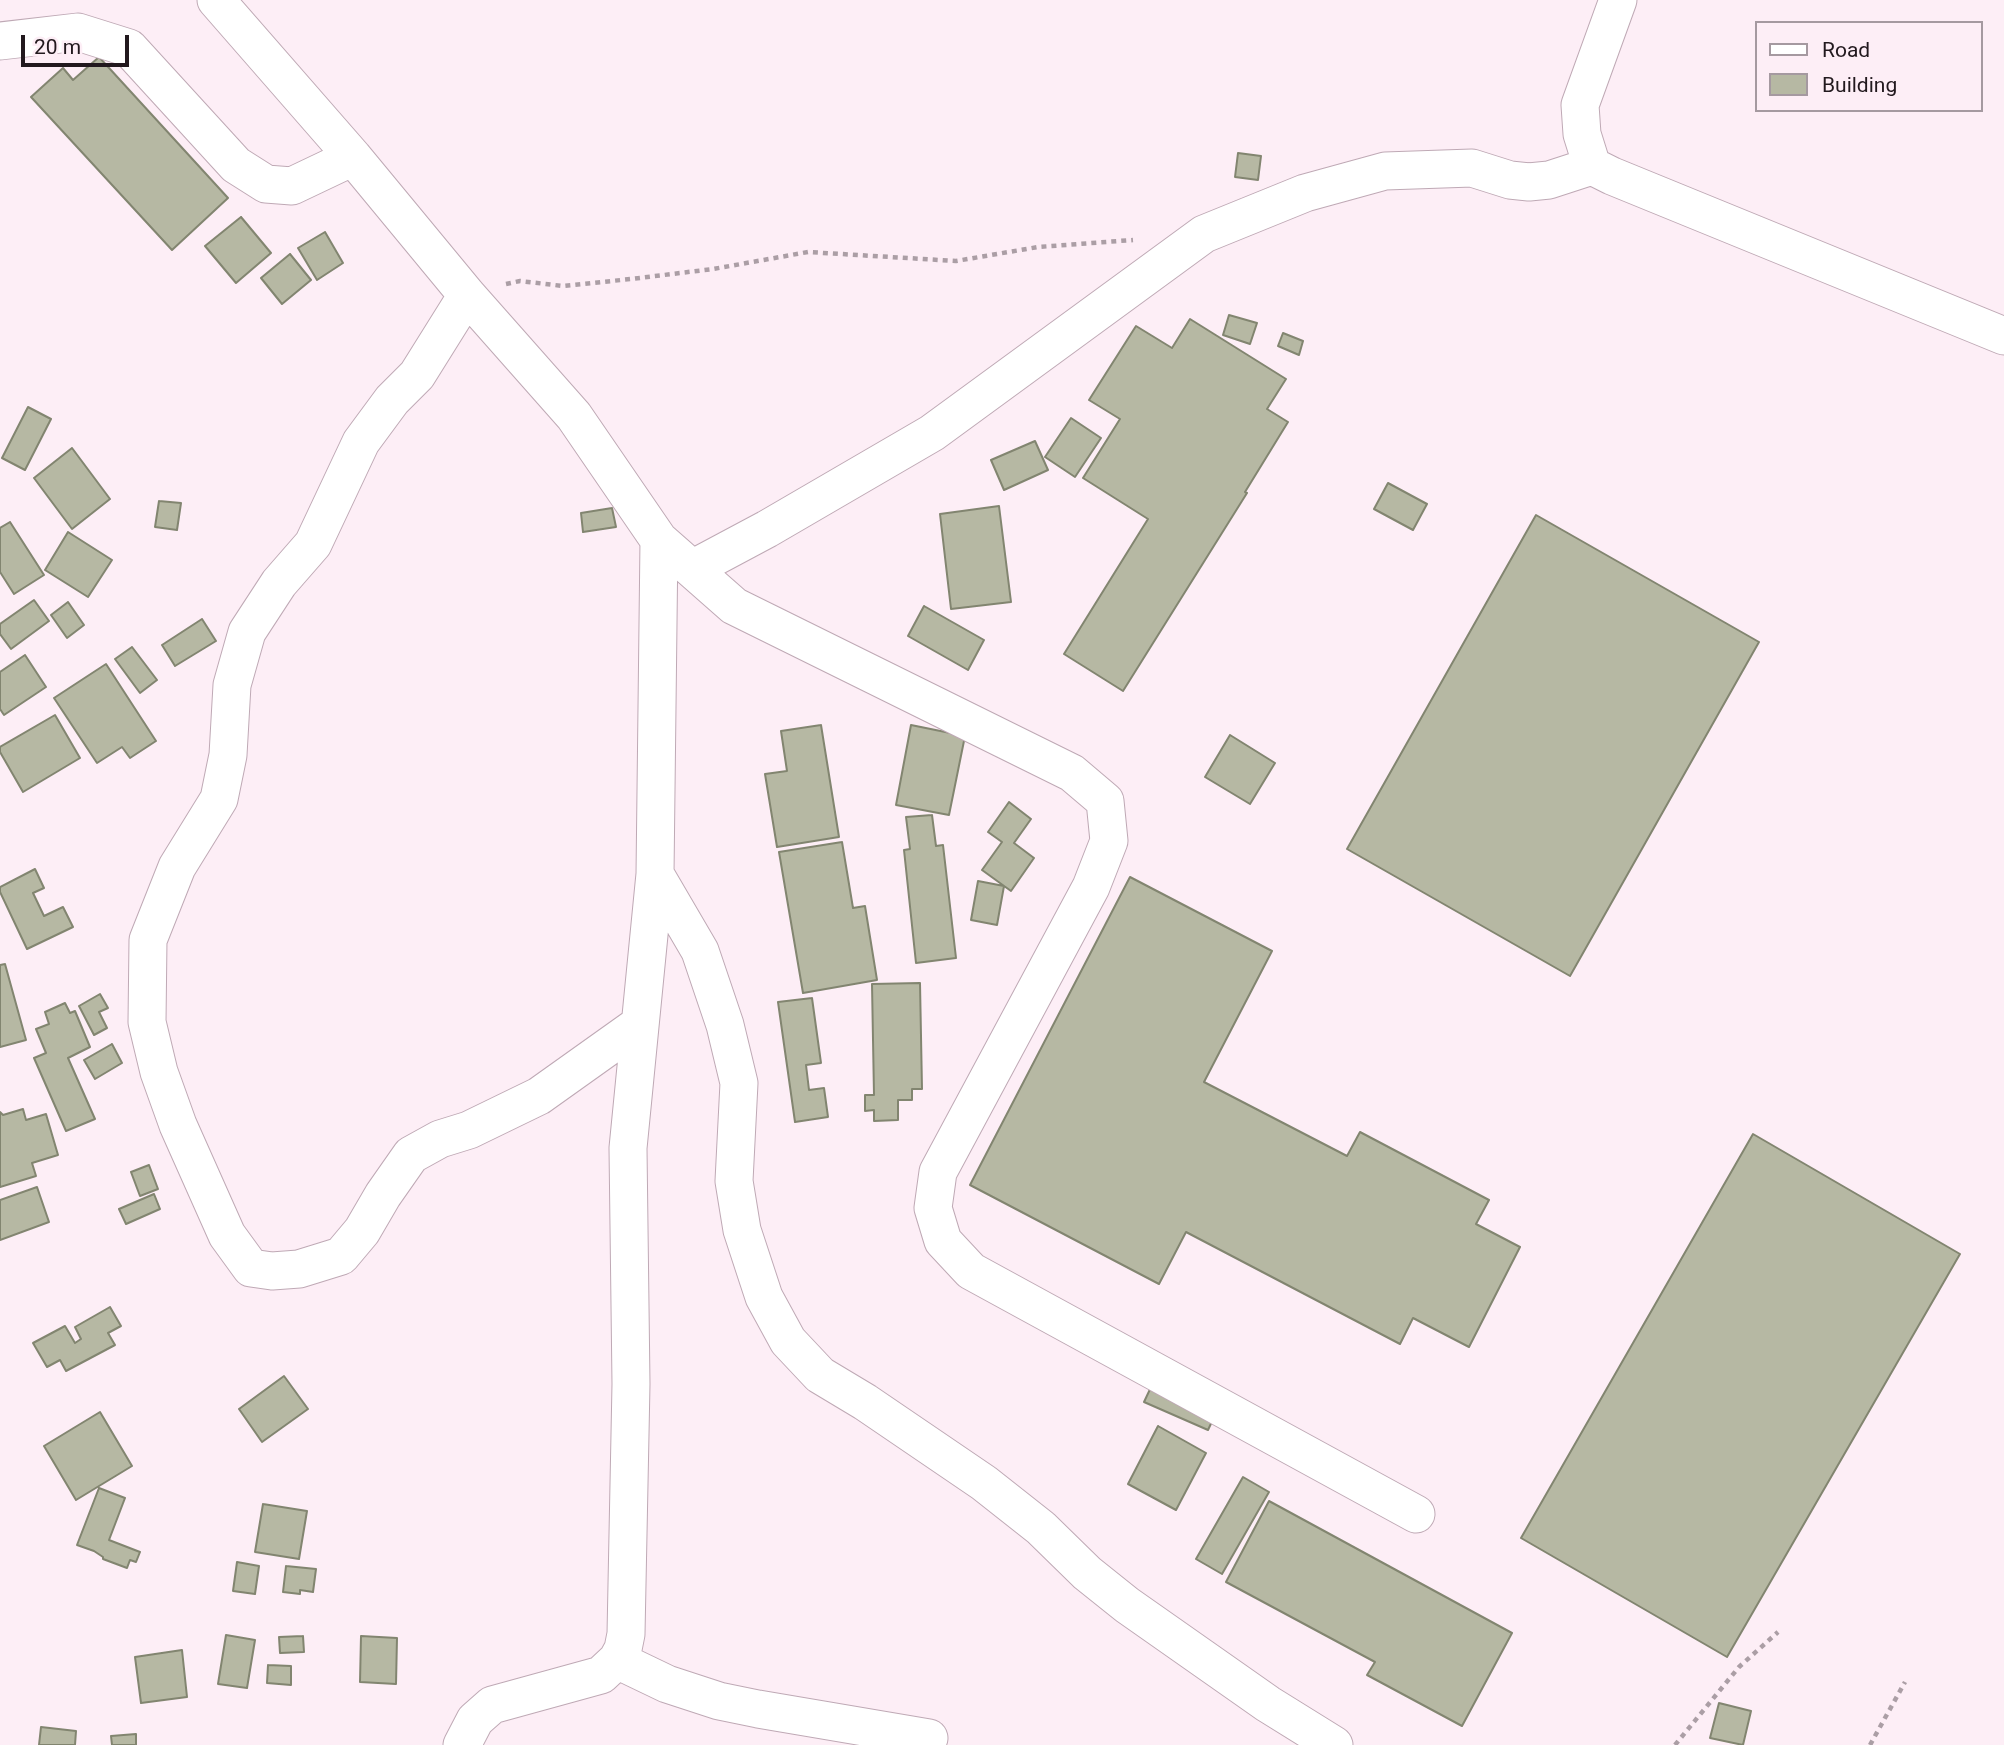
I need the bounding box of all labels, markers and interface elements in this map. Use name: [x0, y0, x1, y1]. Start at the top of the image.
scale bar: [24, 21, 133, 65]
legend: [1756, 21, 1983, 112]
text: 20 m: [34, 35, 81, 59]
text: Road: [1822, 38, 1870, 62]
text: Building: [1822, 73, 1897, 97]

